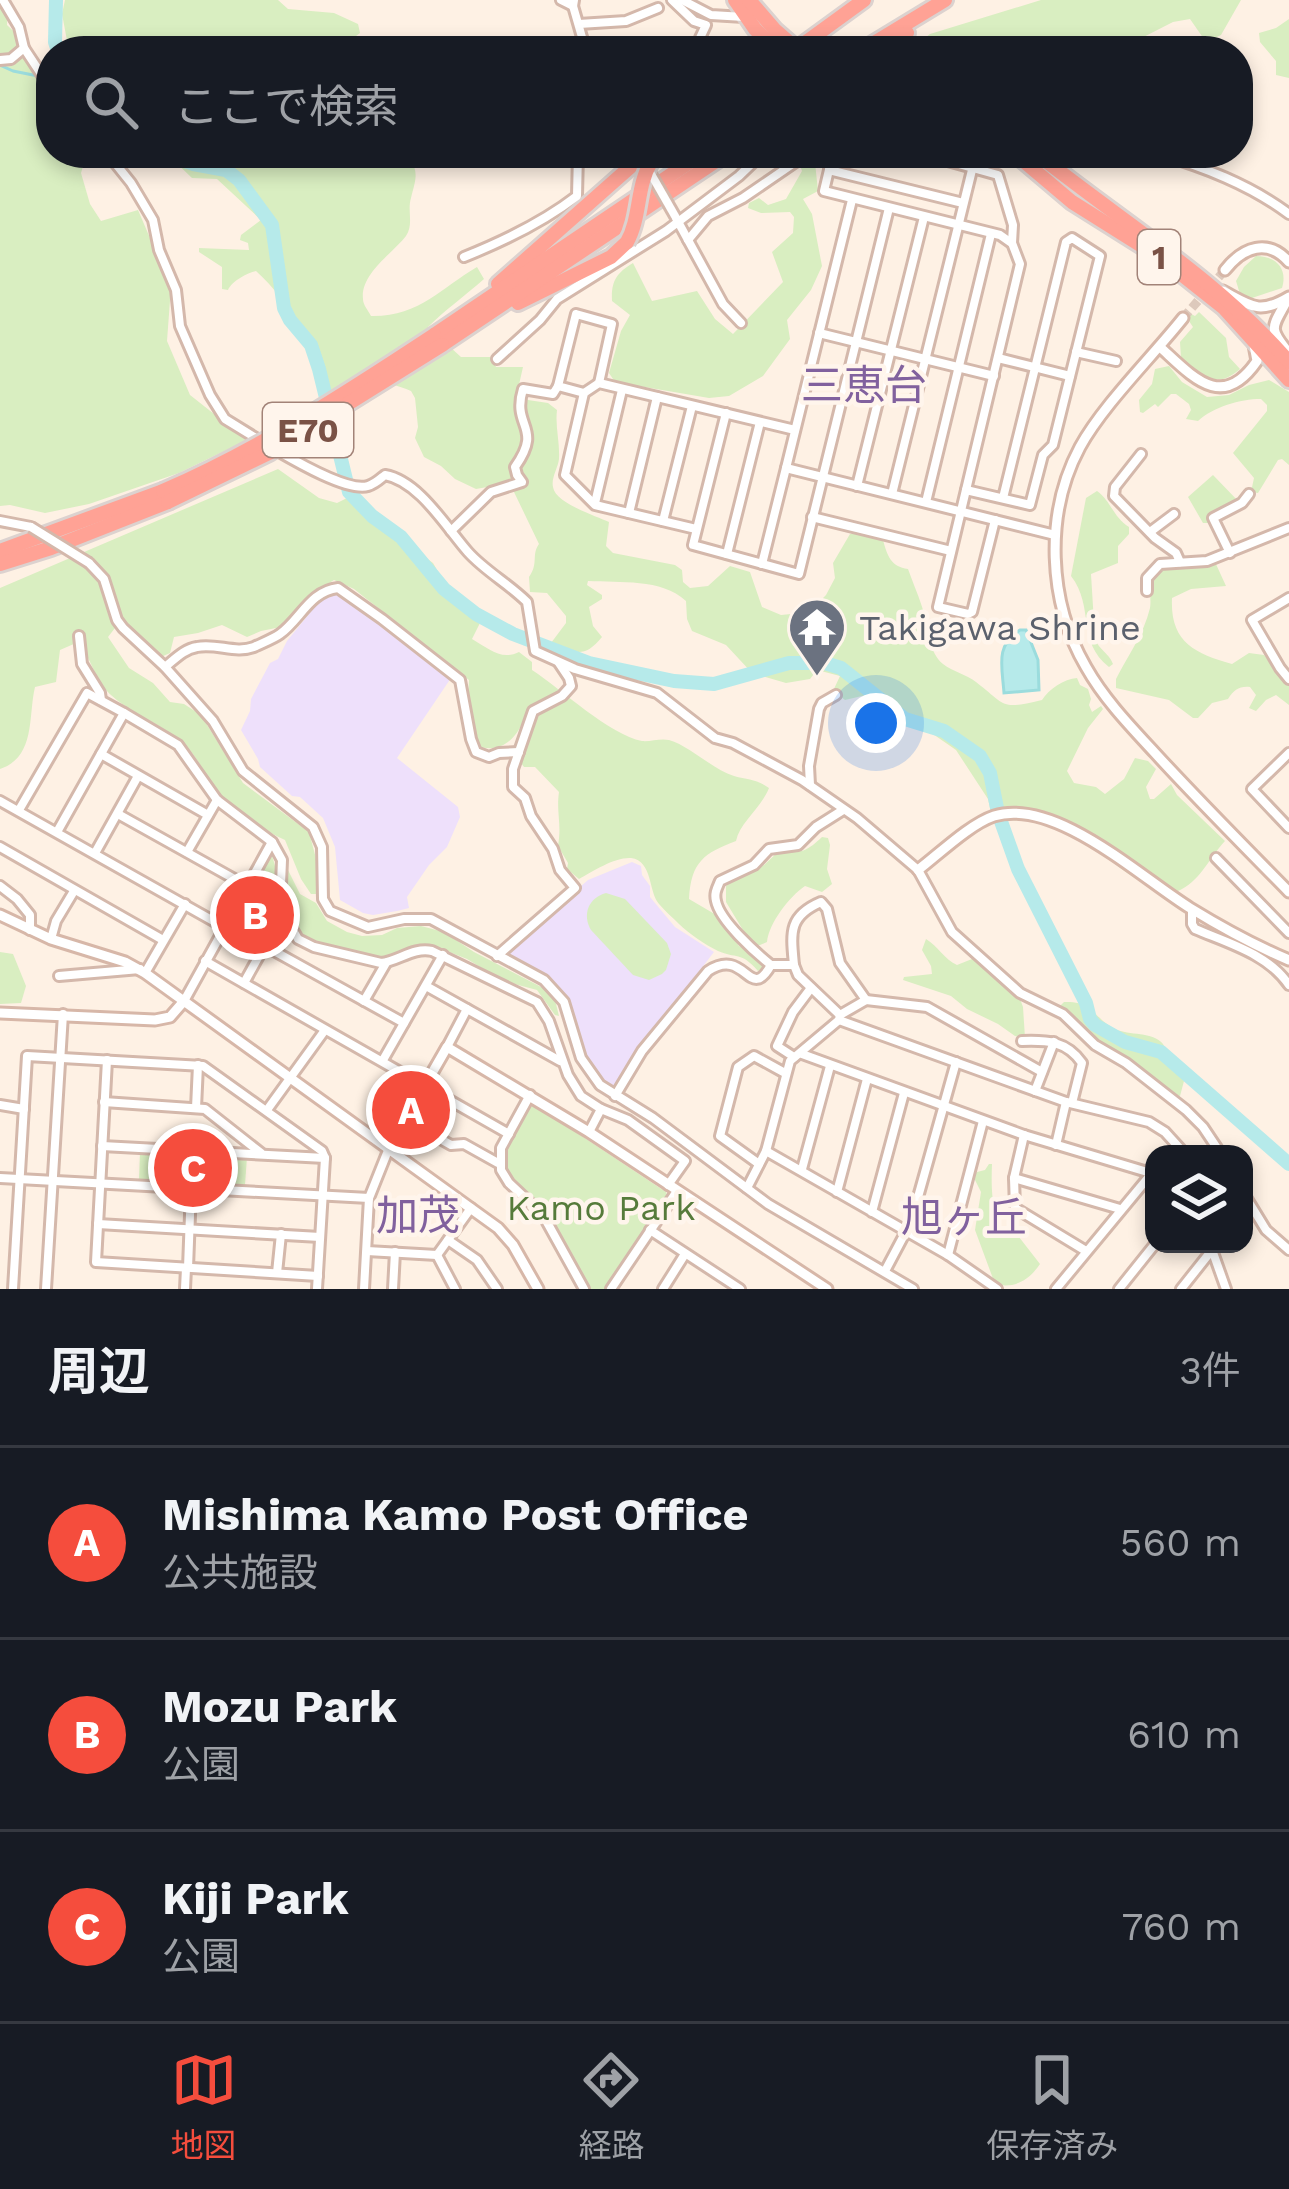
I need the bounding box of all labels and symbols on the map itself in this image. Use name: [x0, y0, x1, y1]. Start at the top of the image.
road number: 1: [1138, 230, 1180, 284]
district label: 三恵台: [801, 361, 927, 410]
road number: E70: [263, 403, 353, 457]
temple icon: Takigawa Shrine: [786, 596, 848, 678]
place label: Takigawa Shrine: [859, 607, 1141, 649]
your location: [846, 693, 906, 753]
pin: B: [216, 870, 294, 960]
pin: A: [372, 1065, 450, 1155]
pin: C: [154, 1123, 232, 1213]
park label: Kamo Park: [506, 1187, 696, 1229]
district label: 加茂: [376, 1191, 460, 1240]
district label: 旭ヶ丘: [901, 1193, 1027, 1242]

